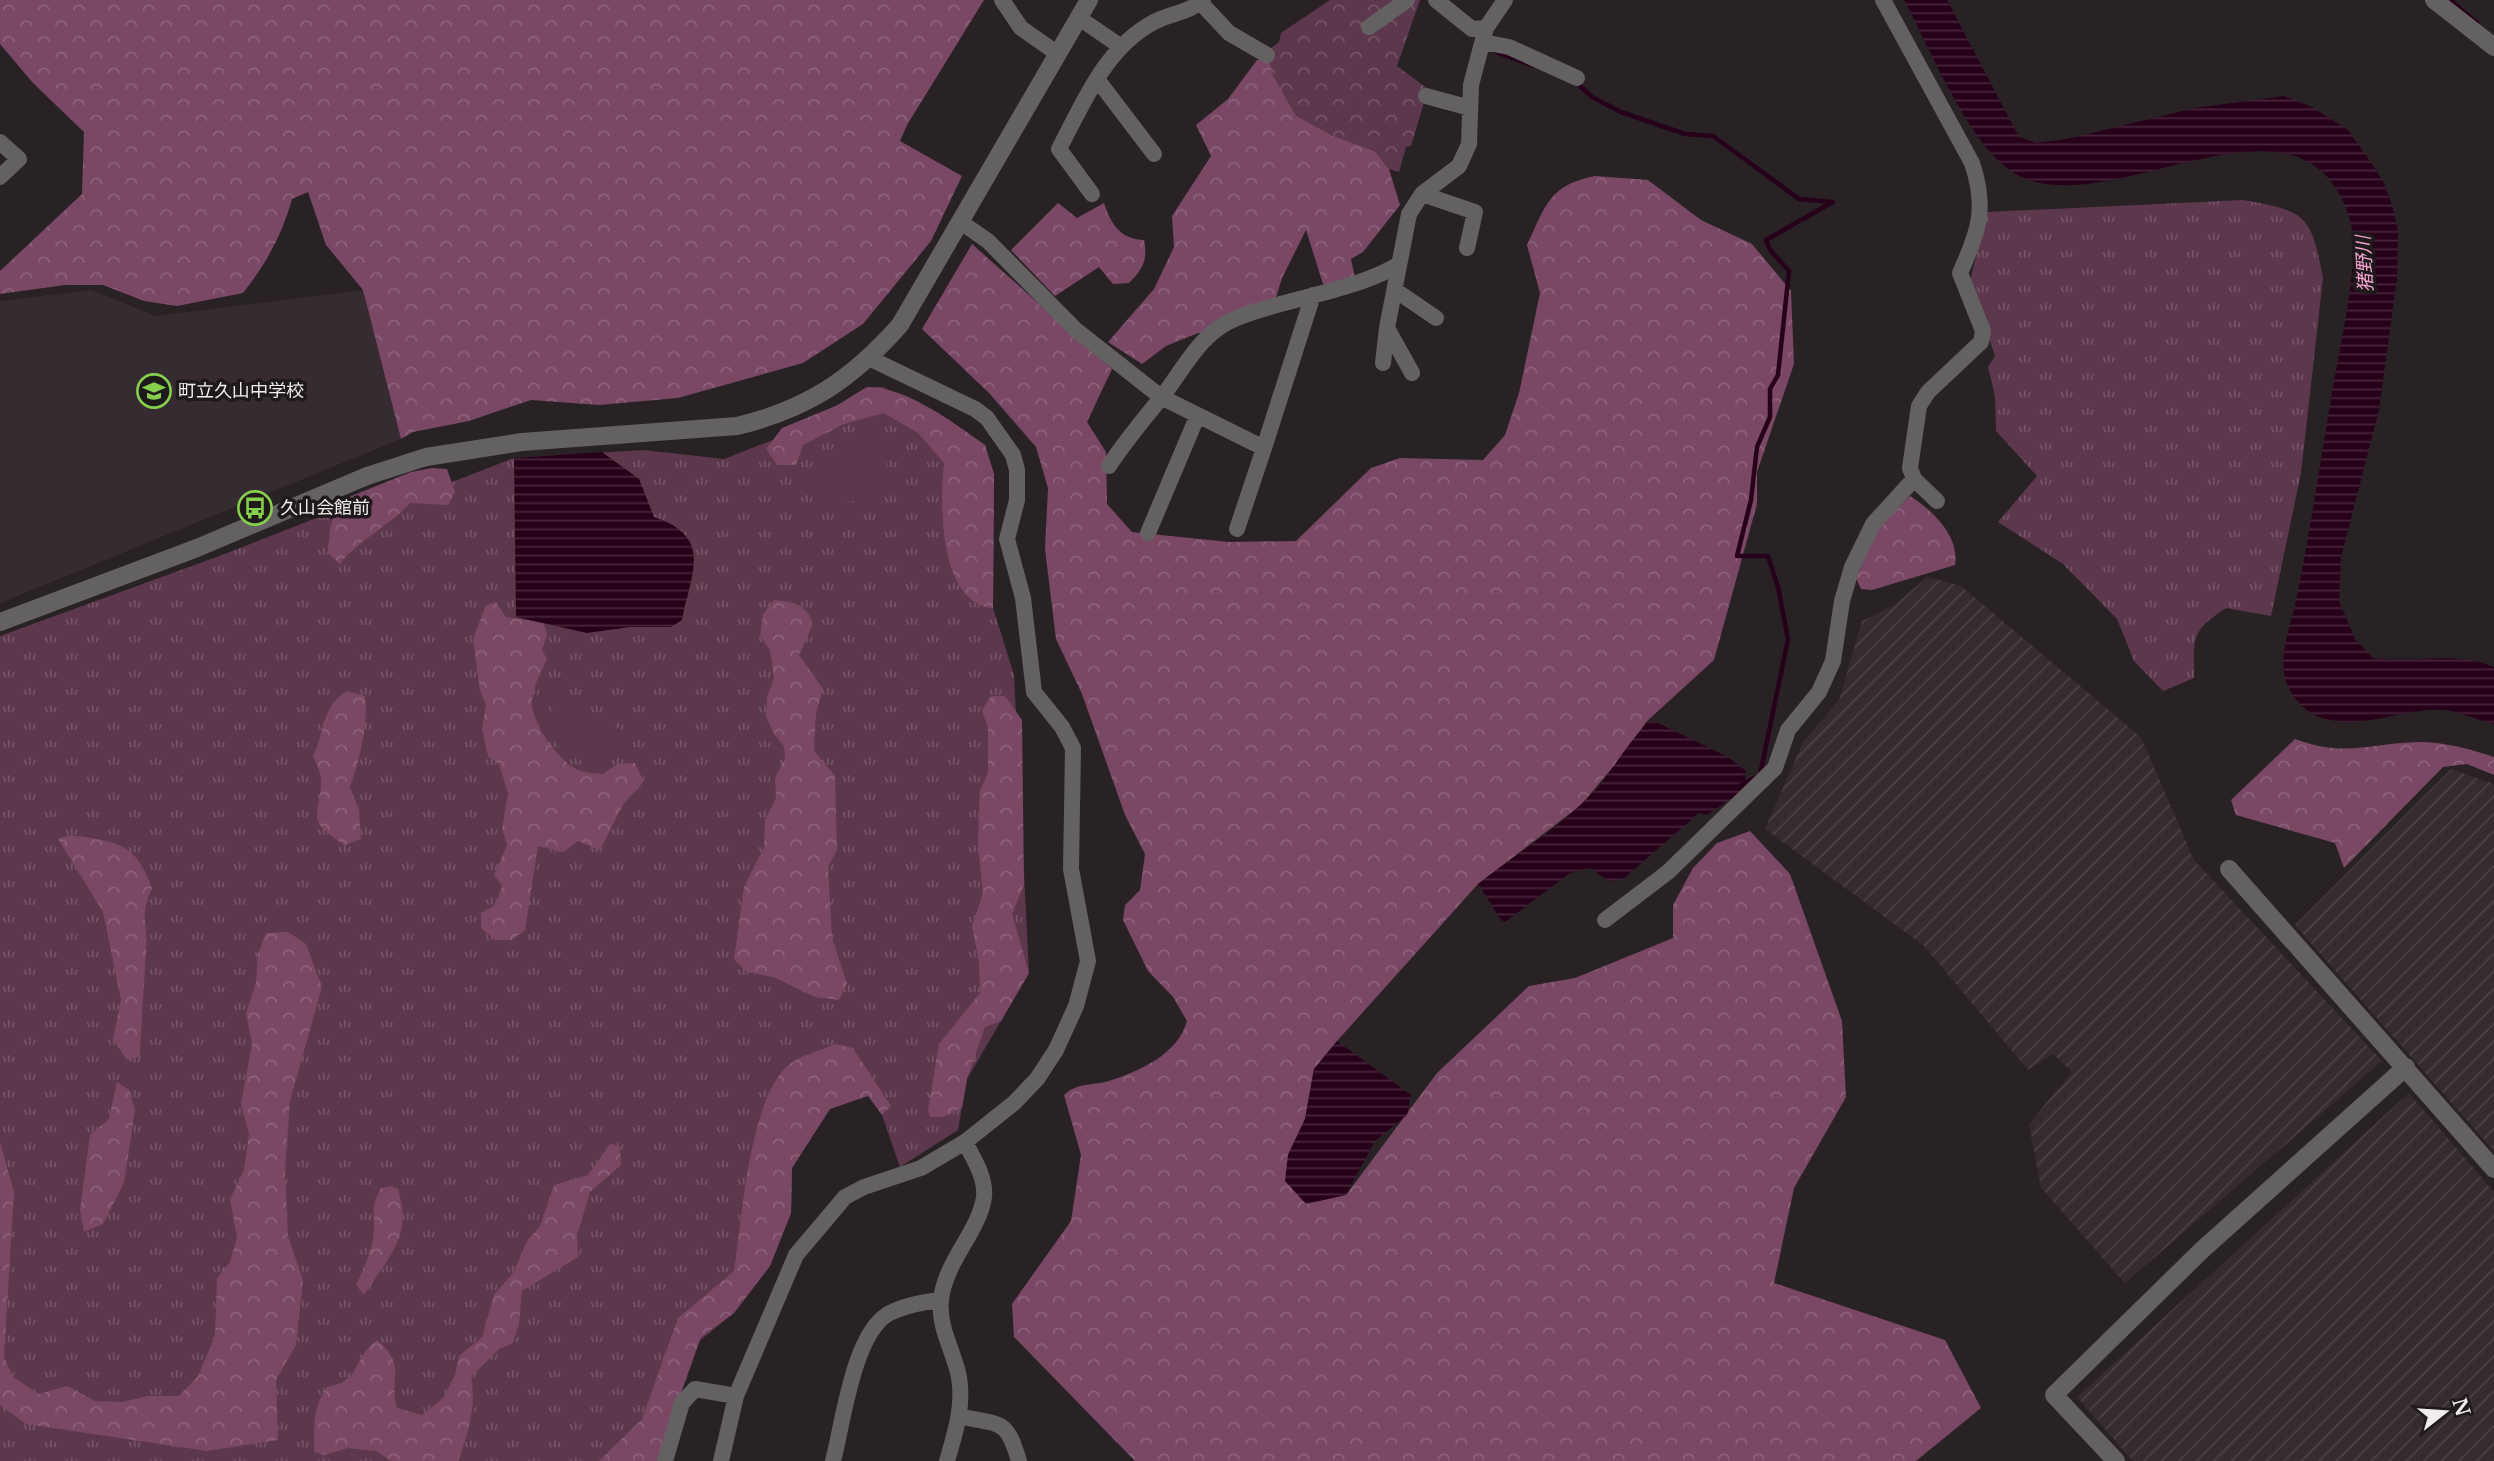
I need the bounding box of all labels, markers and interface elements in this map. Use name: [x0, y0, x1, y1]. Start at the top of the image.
water label: 猪野川: [2351, 233, 2377, 293]
school or university icon: 町立久山中学校: [135, 372, 173, 410]
place label: 町立久山中学校: [178, 380, 304, 402]
bus stop icon: 久山会館前: [236, 489, 274, 527]
place label: 久山会館前: [280, 497, 370, 519]
north arrow: [2410, 1377, 2480, 1447]
text: N: [2447, 1395, 2474, 1419]

